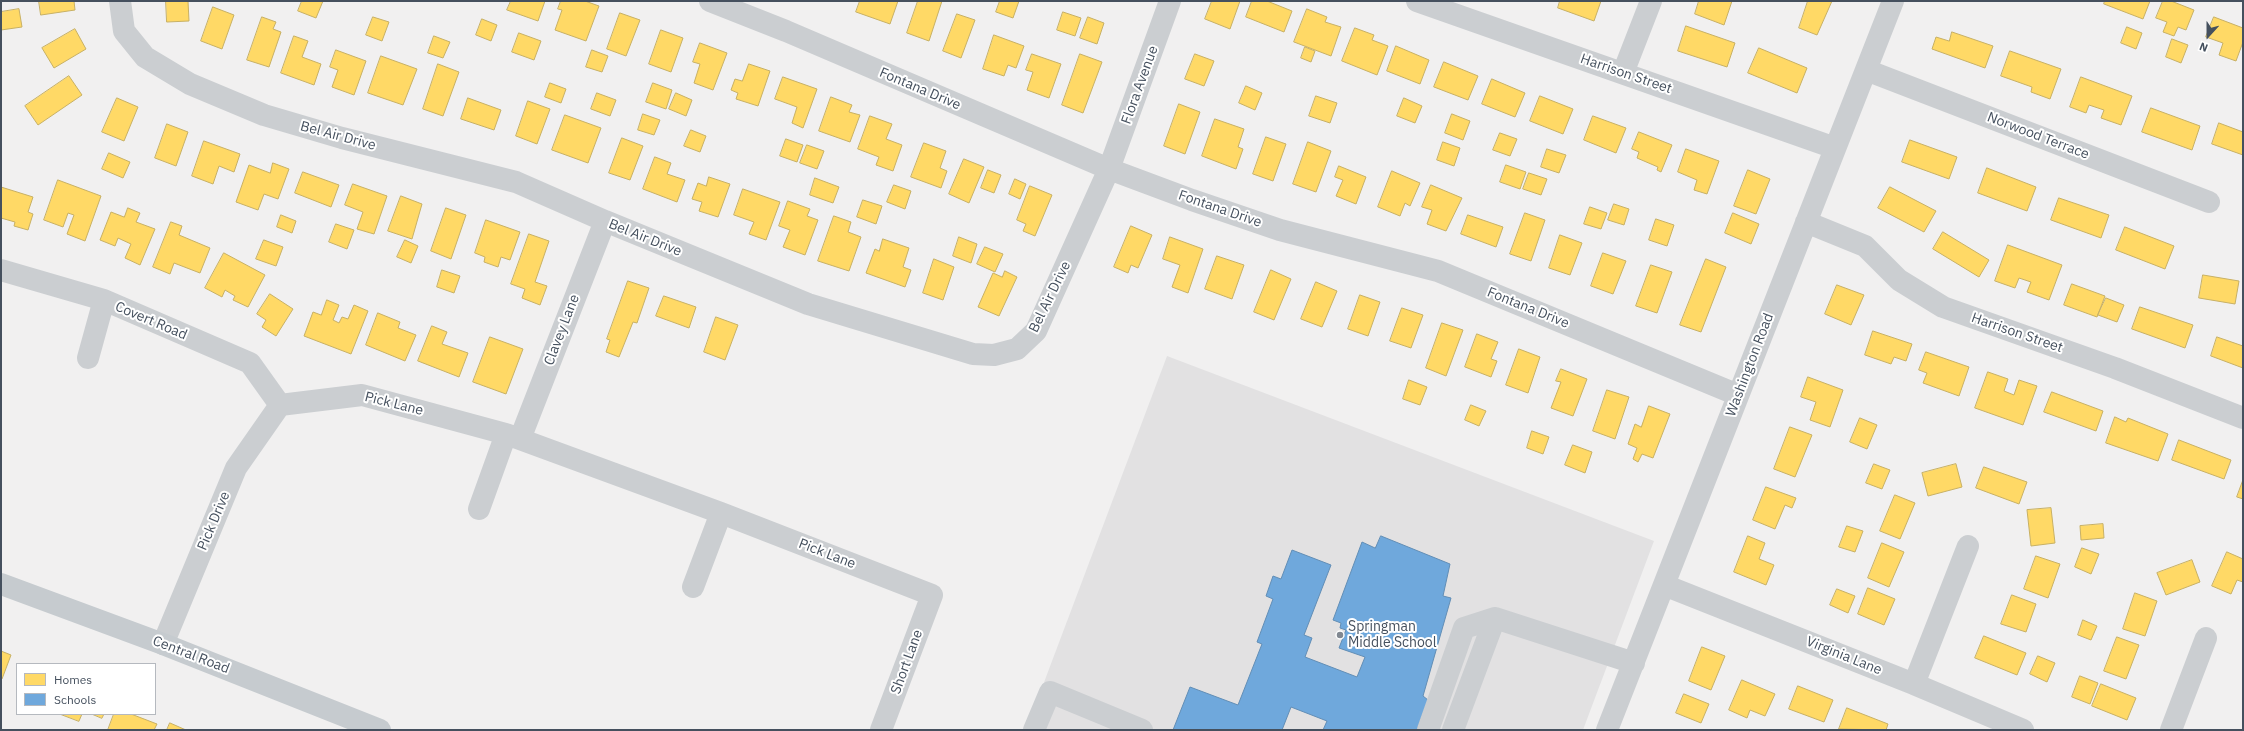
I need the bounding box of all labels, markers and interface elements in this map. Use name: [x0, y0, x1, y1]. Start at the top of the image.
north arrow: [2188, 16, 2228, 56]
text: N: [2197, 39, 2210, 55]
street label: Flora Avenue: [1118, 44, 1162, 126]
street label: Harrison Street: [1578, 51, 1674, 97]
street label: Fontana Drive: [877, 64, 963, 114]
street label: Norwood Terrace: [1985, 109, 2091, 163]
street label: Bel Air Drive: [298, 118, 378, 154]
street label: Fontana Drive: [1176, 187, 1264, 231]
street label: Bel Air Drive: [606, 216, 684, 260]
street label: Bel Air Drive: [1025, 259, 1075, 335]
street label: Fontana Drive: [1485, 284, 1571, 332]
street label: Clavey Lane: [541, 292, 583, 368]
street label: Covert Road: [113, 298, 189, 344]
street label: Harrison Street: [1969, 310, 2065, 356]
street label: Washington Road: [1723, 311, 1777, 419]
street label: Pick Lane: [363, 389, 425, 419]
street label: Pick Drive: [194, 489, 234, 553]
street label: Pick Lane: [796, 535, 858, 573]
place label: Springman Middle School: [1348, 619, 1437, 652]
street label: Short Lane: [888, 627, 926, 697]
marker: Springman Middle School: [1335, 630, 1345, 640]
street label: Central Road: [150, 633, 232, 677]
street label: Virginia Lane: [1804, 633, 1884, 679]
legend: [16, 663, 156, 715]
text: Homes: [54, 672, 92, 687]
text: Schools: [54, 692, 96, 707]

